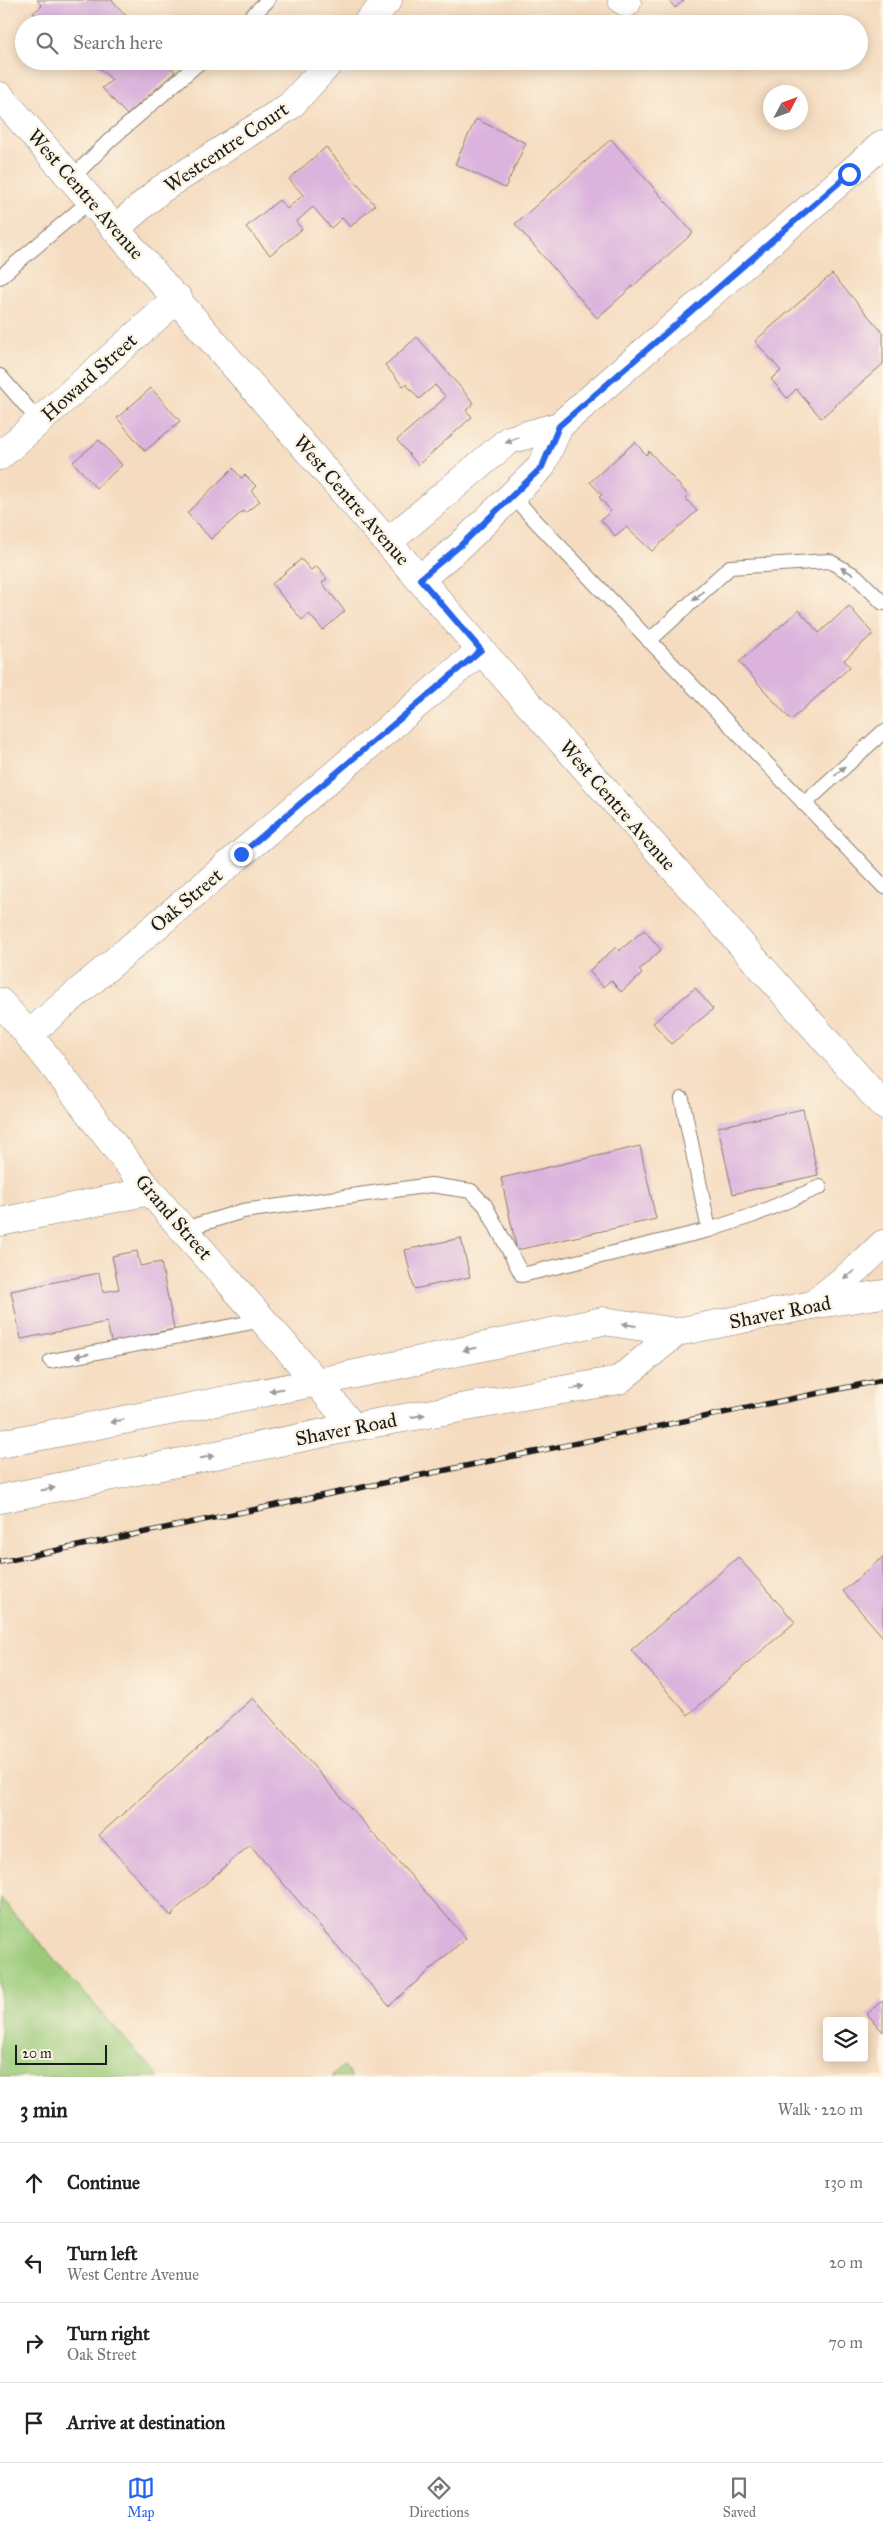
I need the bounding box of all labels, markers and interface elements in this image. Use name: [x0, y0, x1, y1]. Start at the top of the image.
search box: [15, 15, 868, 70]
icon: search: [33, 29, 61, 57]
text: Search here: [73, 31, 163, 54]
north arrow: [763, 85, 808, 130]
street label: Westcentre Court: [159, 97, 293, 197]
street label: West Centre Avenue: [23, 124, 149, 264]
route start: [838, 163, 861, 186]
street label: Howard Street: [36, 328, 142, 426]
street label: West Centre Avenue: [289, 430, 415, 570]
one-way arrow: [505, 435, 520, 444]
one-way arrow: [839, 567, 854, 575]
one-way arrow: [692, 590, 704, 602]
street label: West Centre Avenue: [555, 735, 681, 875]
one-way arrow: [833, 765, 845, 777]
route end: [230, 843, 253, 866]
street label: Oak Street: [145, 863, 227, 937]
street label: Grand Street: [130, 1169, 218, 1265]
one-way arrow: [842, 1270, 855, 1281]
street label: Shaver Road: [727, 1290, 833, 1334]
one-way arrow: [621, 1321, 637, 1329]
one-way arrow: [462, 1345, 477, 1353]
one-way arrow: [74, 1351, 90, 1359]
one-way arrow: [571, 1383, 587, 1391]
one-way arrow: [269, 1386, 284, 1394]
street label: Shaver Road: [293, 1407, 399, 1451]
one-way arrow: [410, 1411, 426, 1419]
one-way arrow: [109, 1417, 125, 1425]
one-way arrow: [199, 1452, 215, 1460]
one-way arrow: [40, 1485, 55, 1493]
map controls: [823, 2017, 868, 2062]
button: layers: [823, 2017, 868, 2062]
scale bar: [15, 2042, 108, 2065]
text: 20 m: [22, 2045, 52, 2062]
text: 3 min: [20, 2097, 68, 2123]
text: Walk · 220 m: [778, 2100, 863, 2119]
icon: ahead: [20, 2169, 48, 2197]
text: Continue: [67, 2171, 140, 2194]
text: 130 m: [824, 2173, 863, 2192]
text: Turn left: [67, 2242, 137, 2265]
icon: left: [20, 2249, 48, 2277]
text: 20 m: [829, 2253, 863, 2272]
text: West Centre Avenue: [67, 2265, 199, 2284]
text: Turn right: [67, 2322, 150, 2345]
icon: right: [20, 2329, 48, 2357]
text: 70 m: [828, 2333, 863, 2352]
text: Oak Street: [67, 2345, 137, 2364]
icon: arrive: [20, 2409, 48, 2437]
text: Arrive at destination: [67, 2411, 225, 2434]
tab: Map: [127, 2474, 155, 2521]
tab: Directions: [409, 2474, 469, 2521]
tab: Saved: [723, 2474, 756, 2521]

